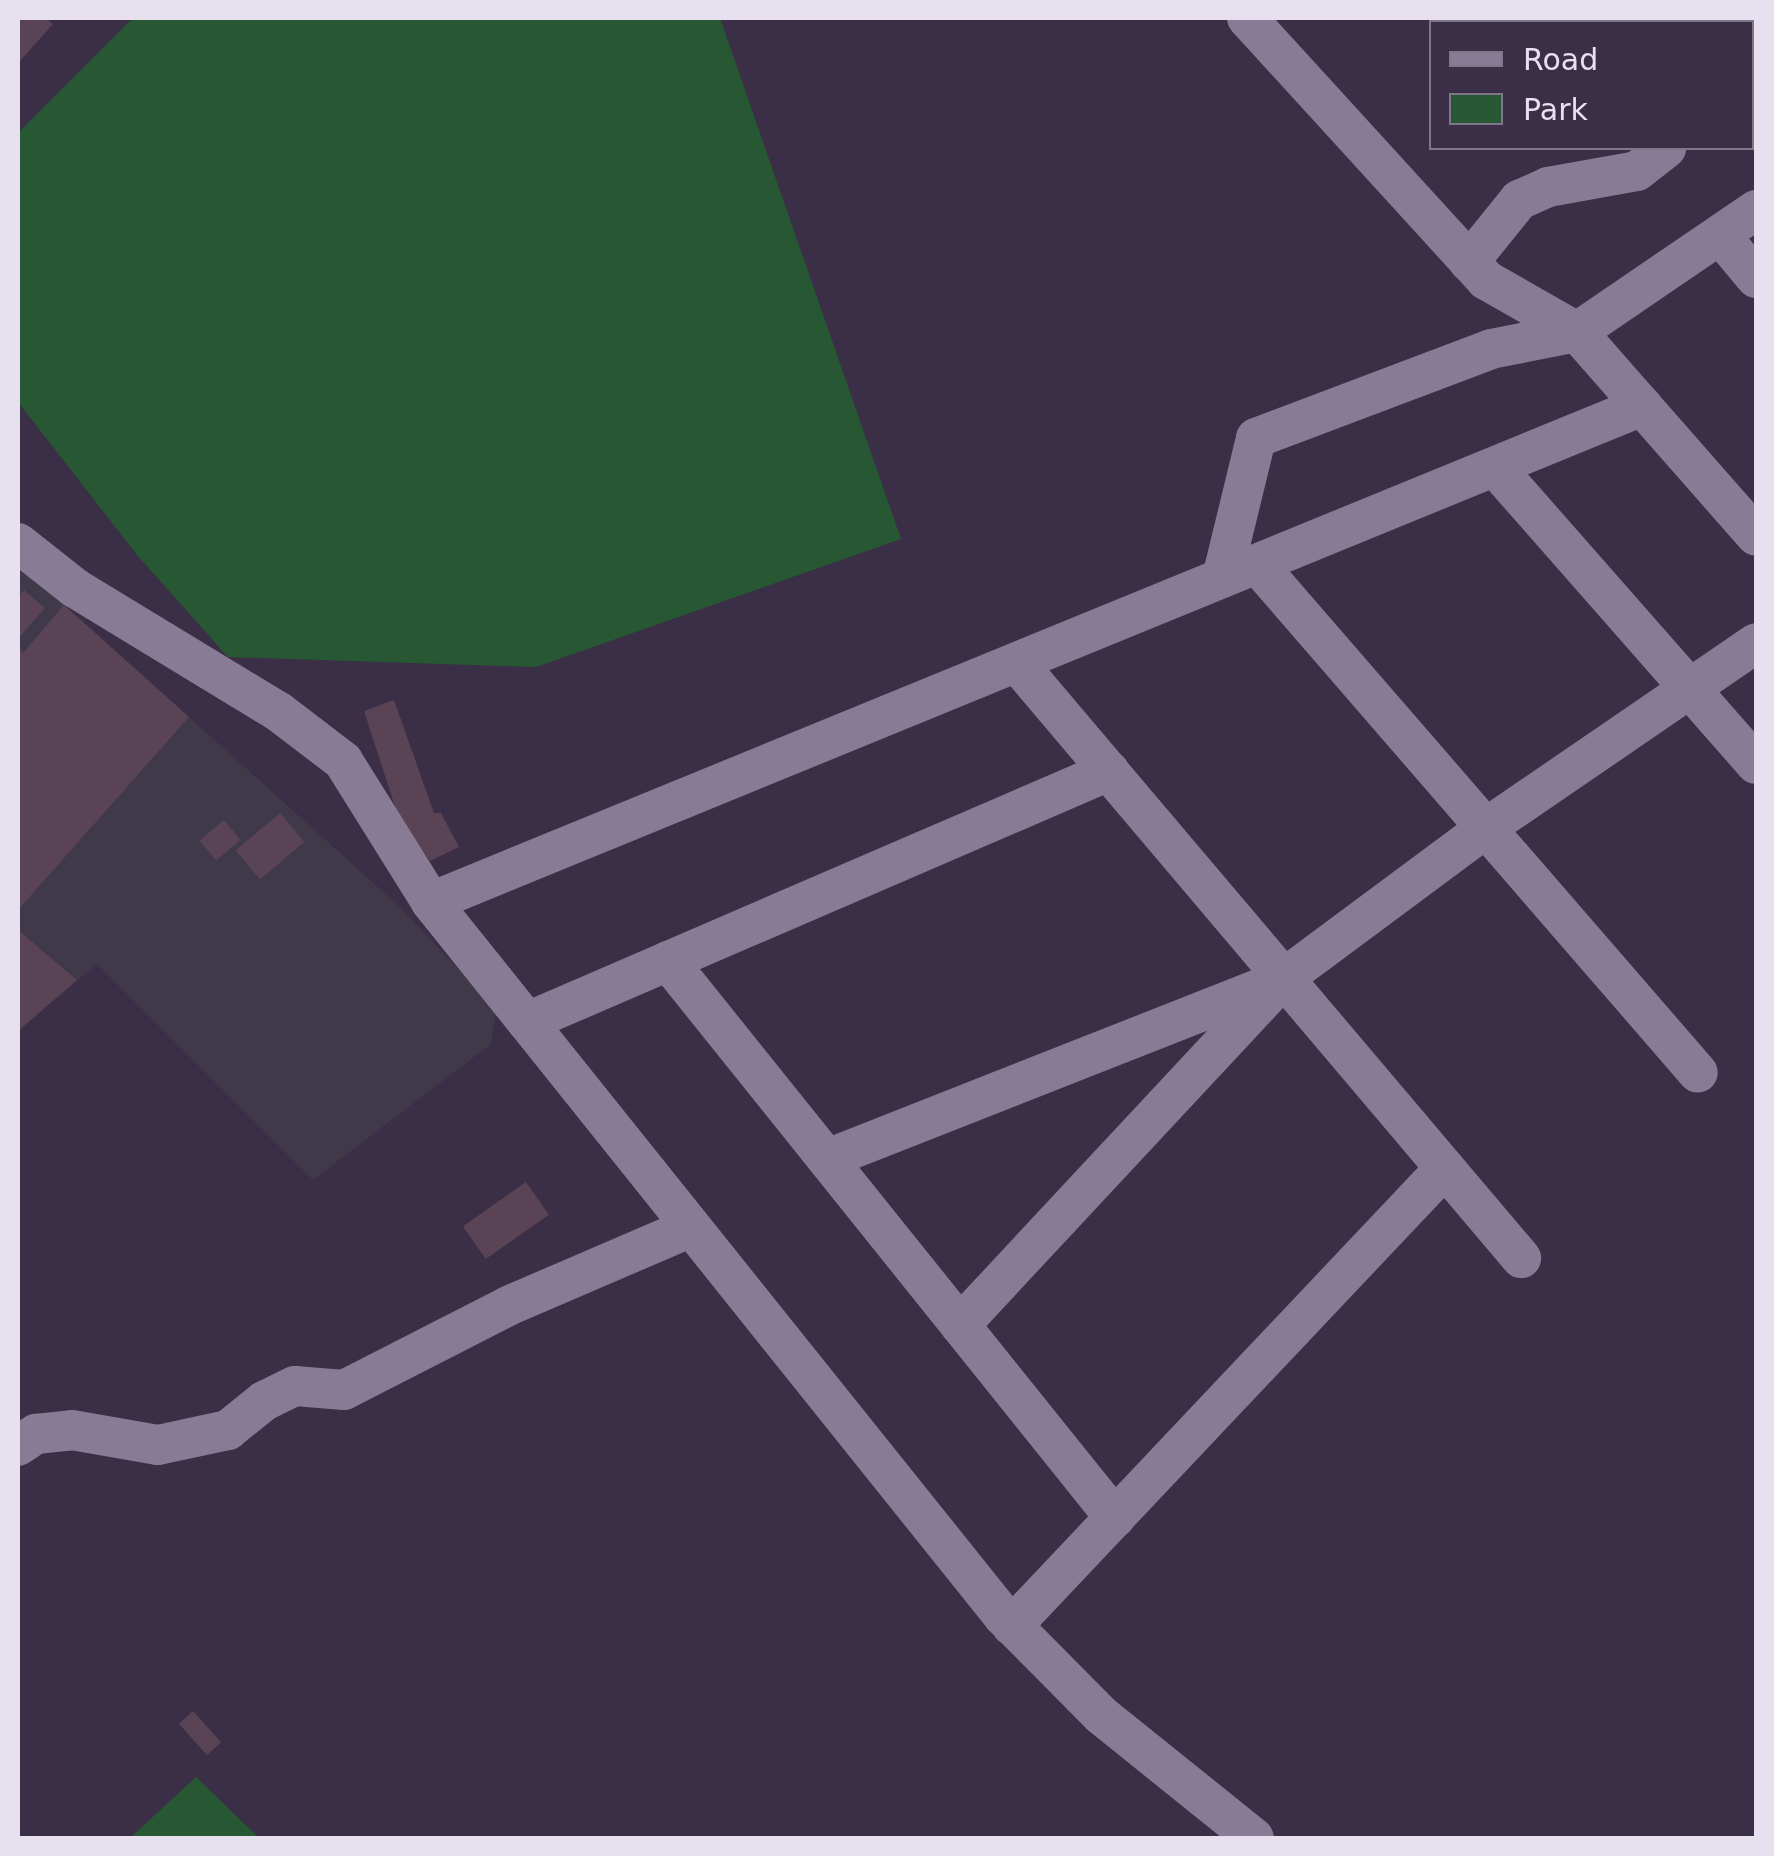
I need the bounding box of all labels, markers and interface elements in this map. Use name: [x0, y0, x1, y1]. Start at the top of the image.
legend: [1429, 20, 1754, 150]
text: Road: [1523, 42, 1598, 77]
text: Park: [1523, 92, 1588, 127]

